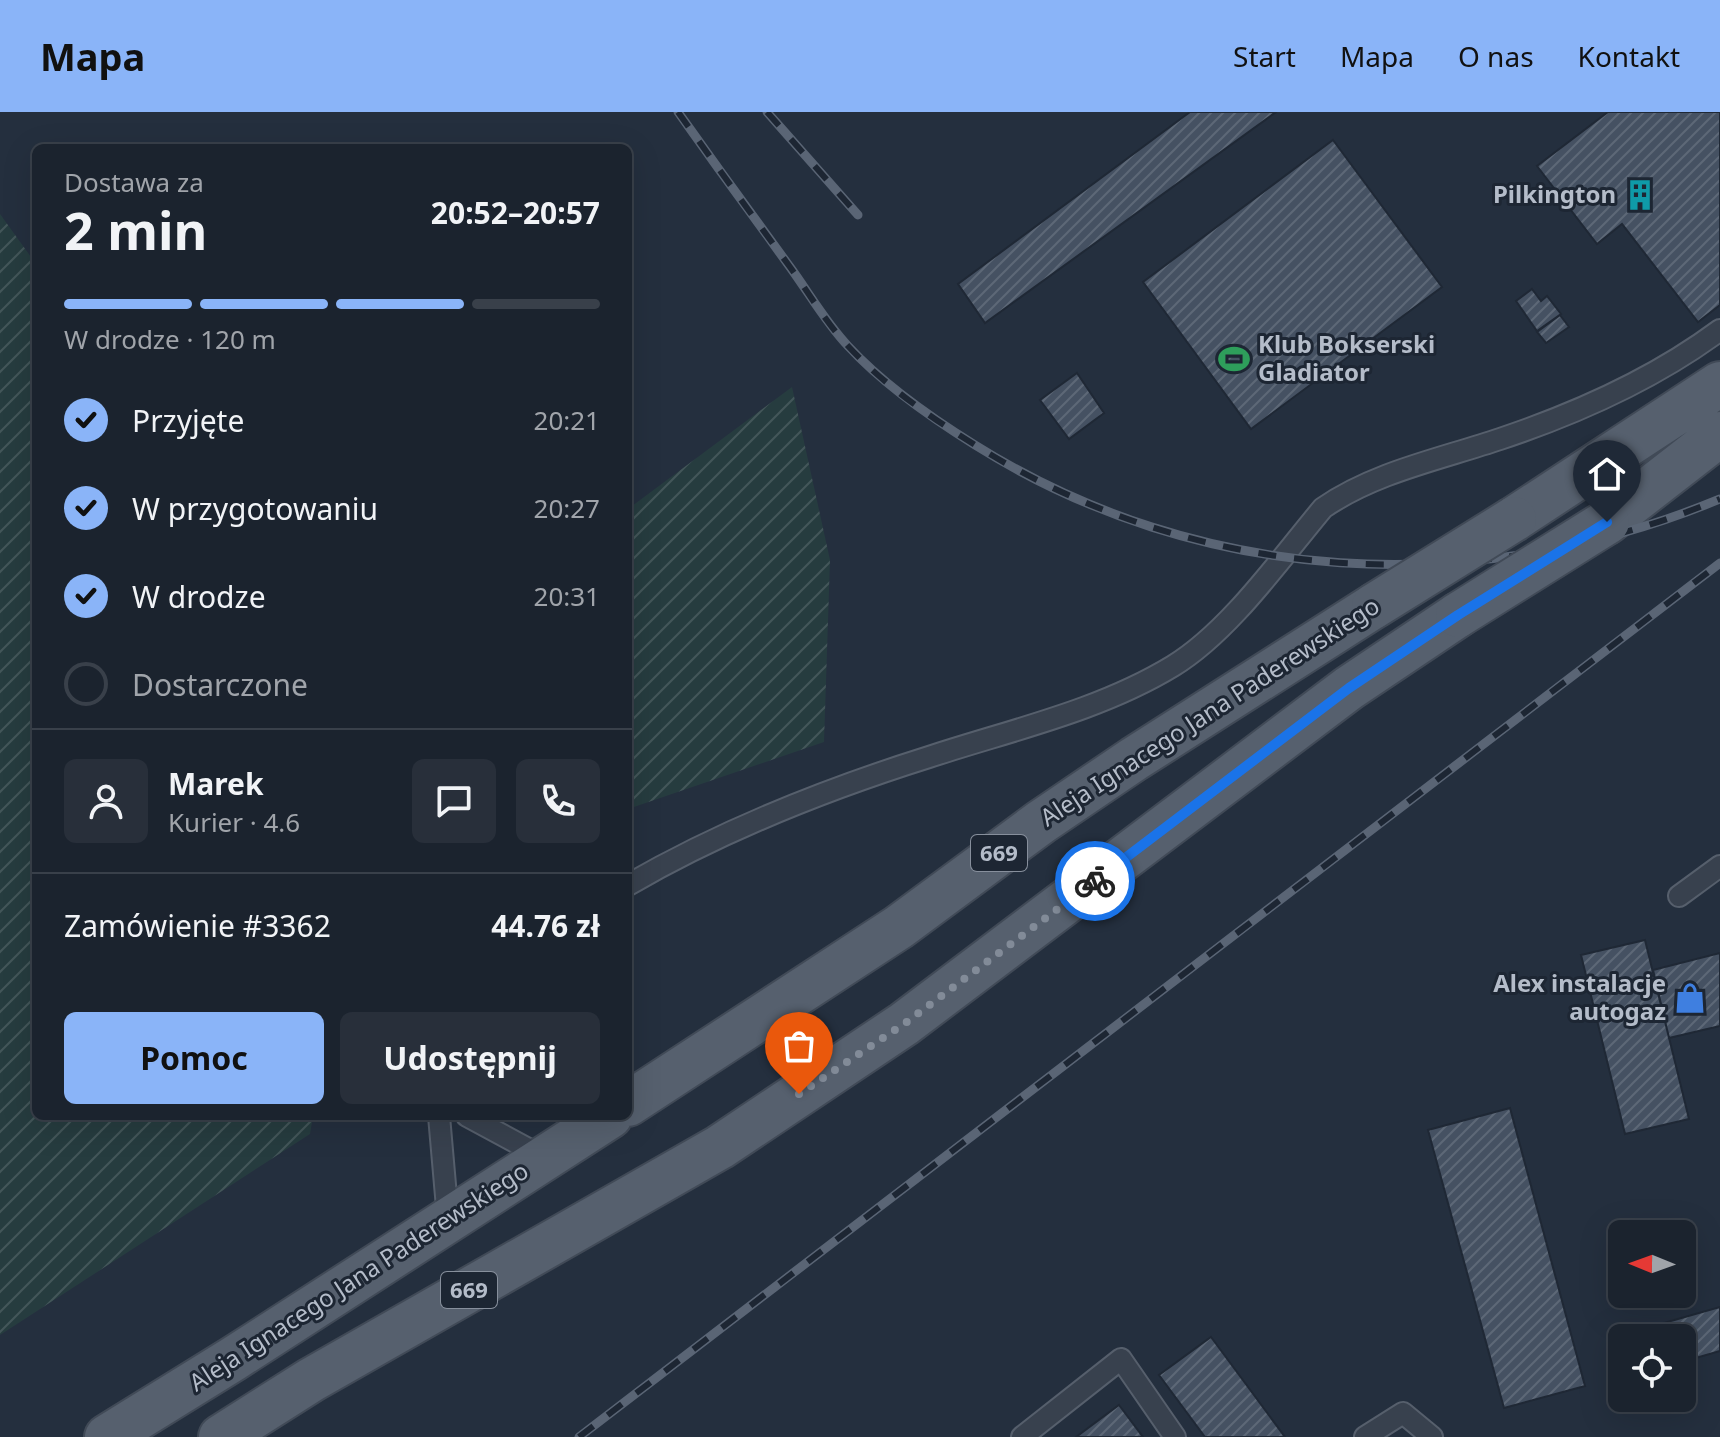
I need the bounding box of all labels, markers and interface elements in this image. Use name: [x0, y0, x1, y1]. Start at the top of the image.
text: Mapa: [40, 30, 145, 82]
text: Start: [1233, 37, 1296, 75]
text: Mapa: [1340, 37, 1414, 75]
text: O nas: [1458, 37, 1534, 75]
text: Kontakt: [1578, 37, 1680, 75]
text: Dostawa za: [64, 164, 204, 200]
place label: Pilkington: [1493, 177, 1616, 210]
building icon: Pilkington: [1623, 178, 1657, 212]
text: 20:52–20:57: [431, 192, 600, 233]
text: 2 min: [64, 194, 207, 265]
text: W drodze · 120 m: [64, 321, 276, 357]
place label: Klub Bokserski Gladiator: [1258, 327, 1435, 388]
sports icon: Klub Bokserski Gladiator: [1217, 342, 1251, 376]
icon: check: [64, 398, 108, 442]
text: Przyjęte: [132, 400, 244, 441]
text: 20:21: [534, 402, 600, 438]
pin: [1573, 440, 1641, 522]
icon: home: [1585, 452, 1629, 496]
icon: check: [64, 486, 108, 530]
text: W przygotowaniu: [132, 488, 378, 529]
text: 20:27: [534, 490, 600, 526]
icon: check: [64, 574, 108, 618]
text: W drodze: [132, 576, 266, 617]
text: 20:31: [534, 578, 600, 614]
street label: Aleja Ignacego Jana Paderewskiego: [1033, 588, 1385, 833]
text: Dostarczone: [132, 664, 308, 705]
button: person: [64, 759, 148, 843]
button: chat: [412, 759, 496, 843]
button: phone: [516, 759, 600, 843]
text: Marek: [168, 763, 264, 804]
text: Kurier · 4.6: [168, 804, 300, 840]
road number: 669: [971, 835, 1027, 871]
courier: [1055, 841, 1135, 921]
icon: bike: [1073, 859, 1117, 903]
text: Zamówienie #3362: [64, 905, 331, 946]
text: 44.76 zł: [491, 905, 600, 946]
place label: Alex instalacje autogaz: [1493, 966, 1666, 1027]
shop icon: Alex instalacje autogaz: [1673, 981, 1707, 1015]
button: Pomoc: [64, 1012, 324, 1104]
button: Udostępnij: [340, 1012, 600, 1104]
pin: [765, 1012, 833, 1094]
icon: bag: [777, 1024, 821, 1068]
street label: Aleja Ignacego Jana Paderewskiego: [182, 1153, 534, 1398]
north arrow: [1608, 1220, 1696, 1308]
map controls: [1608, 1220, 1696, 1412]
road number: 669: [441, 1272, 497, 1308]
button: locate: [1608, 1324, 1696, 1412]

